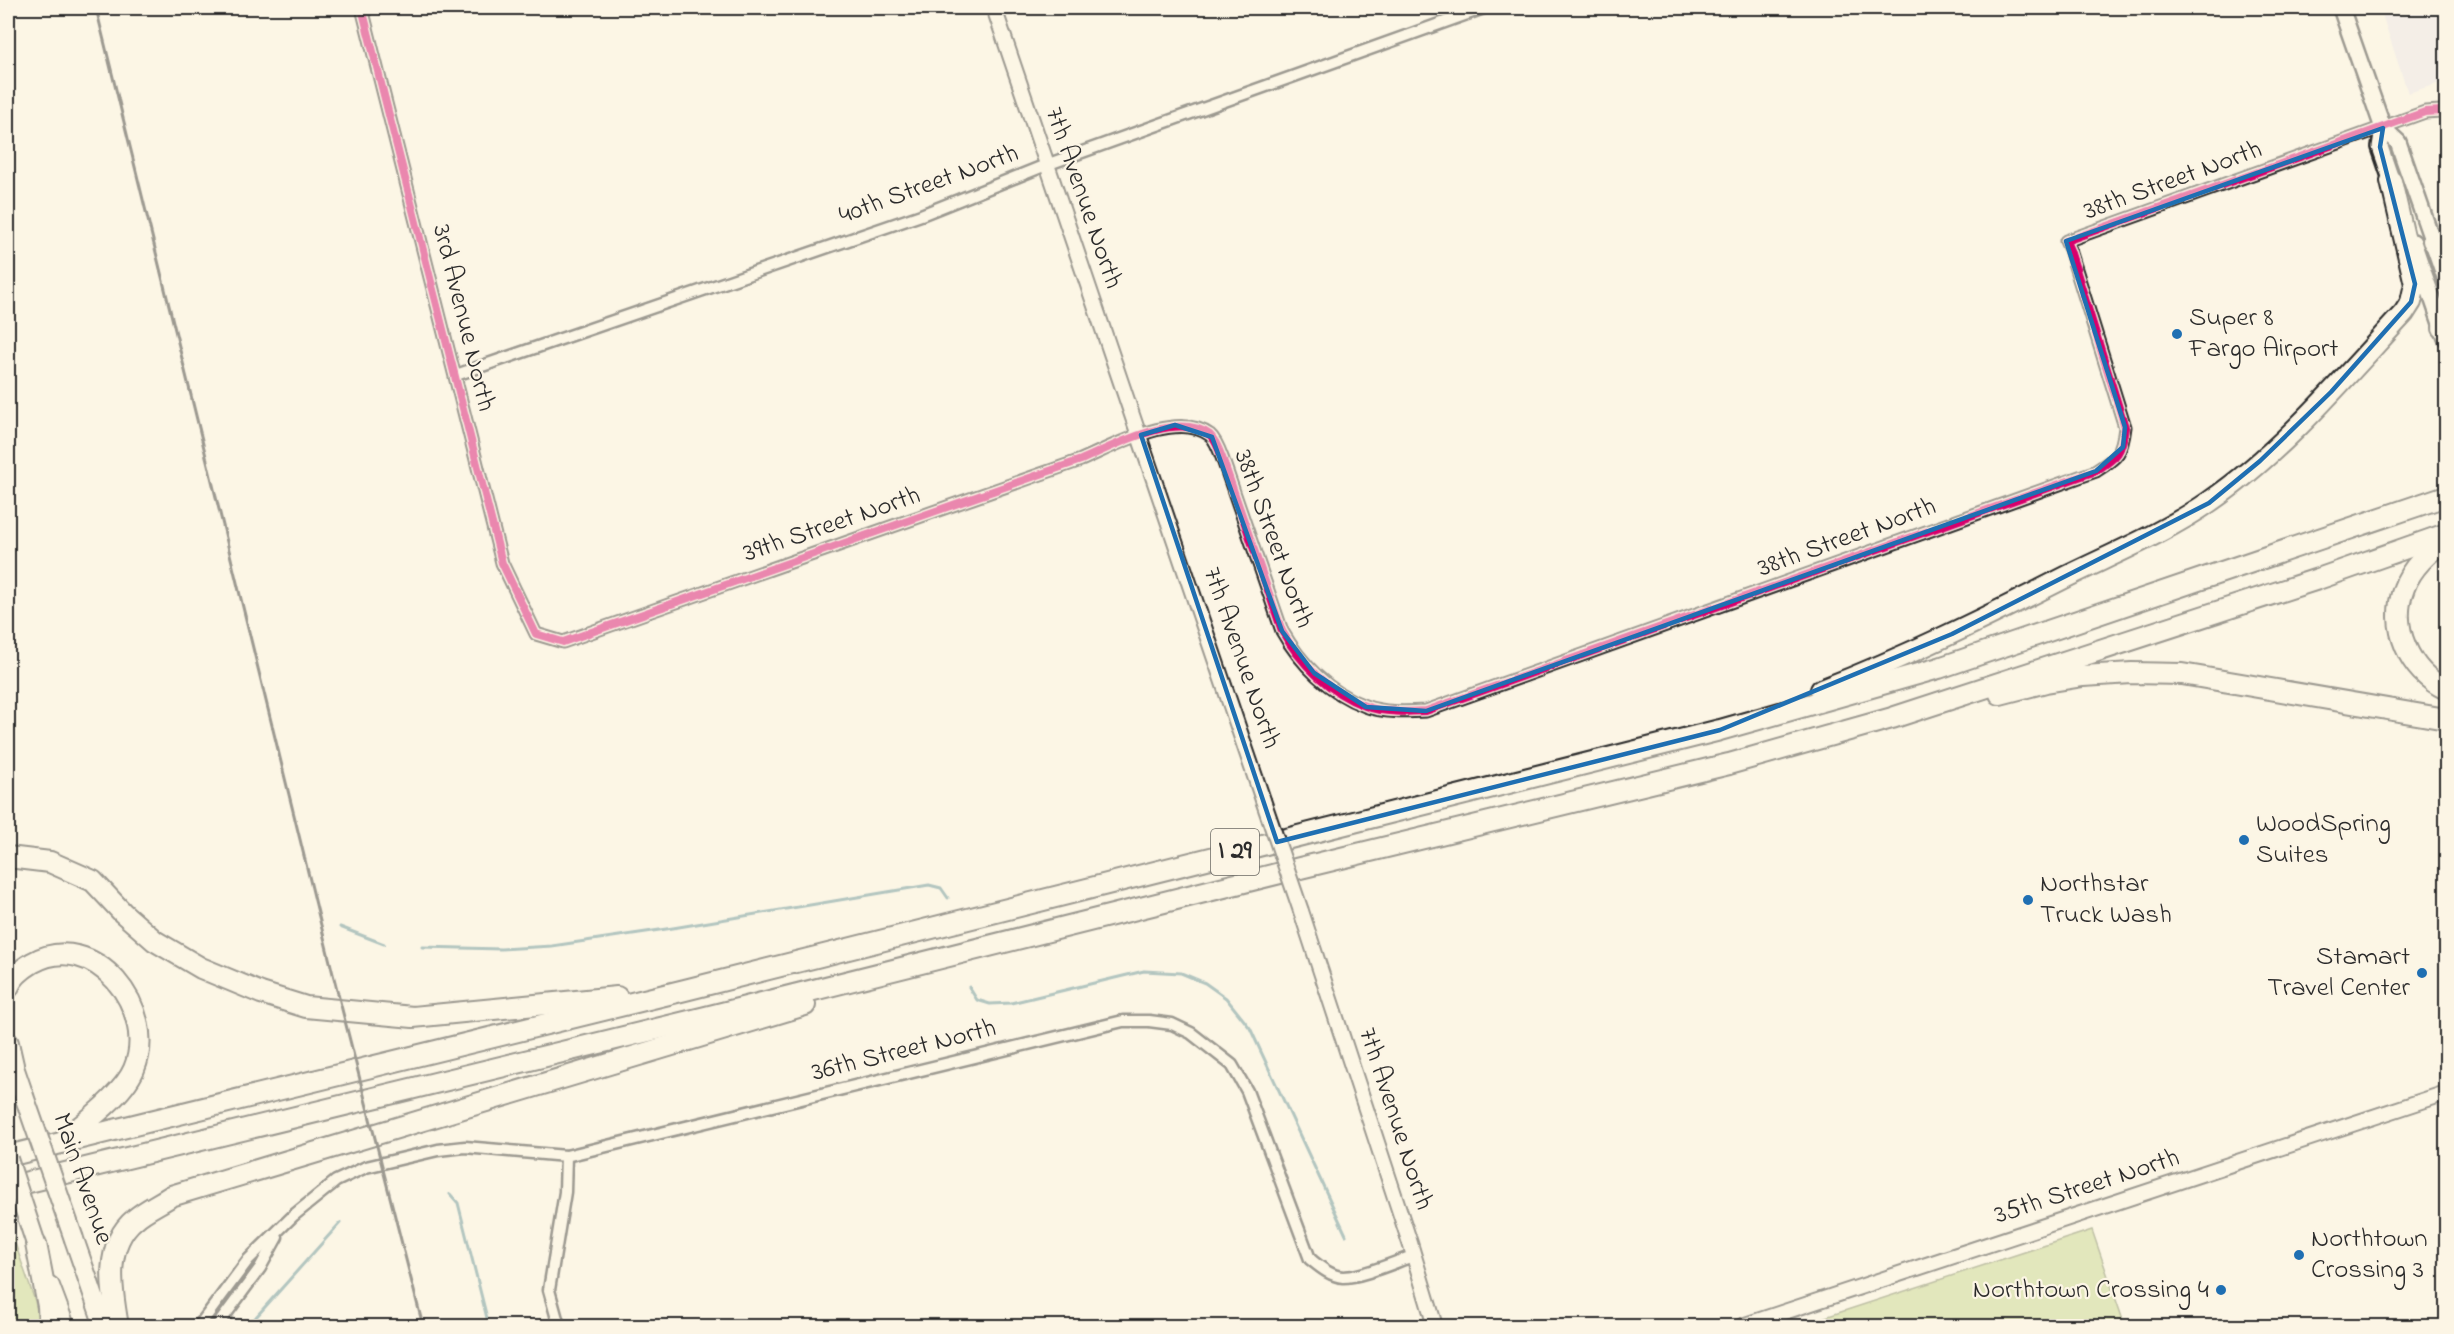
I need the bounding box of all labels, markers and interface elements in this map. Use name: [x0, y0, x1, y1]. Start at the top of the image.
street label: 7th Avenue North: [1034, 102, 1132, 294]
street label: 38th Street North: [2078, 131, 2268, 231]
street label: 40th Street North: [834, 134, 1024, 236]
street label: 3rd Avenue North: [421, 220, 505, 416]
place label: Super 8 Fargo Airport: [2188, 299, 2338, 369]
marker: Super 8 Fargo Airport: [2170, 327, 2184, 341]
street label: 38th Street North: [1223, 444, 1323, 634]
street label: 39th Street North: [738, 476, 926, 574]
street label: 38th Street North: [1752, 488, 1942, 588]
street label: 7th Avenue North: [1192, 562, 1290, 754]
place label: WoodSpring Suites: [2256, 805, 2391, 875]
road number: I 29: [1211, 829, 1259, 875]
marker: WoodSpring Suites: [2237, 833, 2251, 847]
place label: Northstar Truck Wash: [2040, 865, 2172, 935]
marker: Northstar Truck Wash: [2021, 893, 2035, 907]
place label: Stamart Travel Center: [2267, 938, 2411, 1008]
marker: Stamart Travel Center: [2415, 966, 2429, 980]
street label: 36th Street North: [808, 1009, 1000, 1093]
street label: 7th Avenue North: [1347, 1023, 1443, 1215]
street label: Main Avenue: [41, 1108, 123, 1251]
street label: 35th Street North: [1989, 1139, 2185, 1235]
place label: Northtown Crossing 3: [2311, 1220, 2428, 1290]
marker: Northtown Crossing 3: [2292, 1248, 2306, 1262]
place label: Northtown Crossing 4: [1973, 1271, 2209, 1310]
marker: Northtown Crossing 4: [2214, 1283, 2228, 1297]

